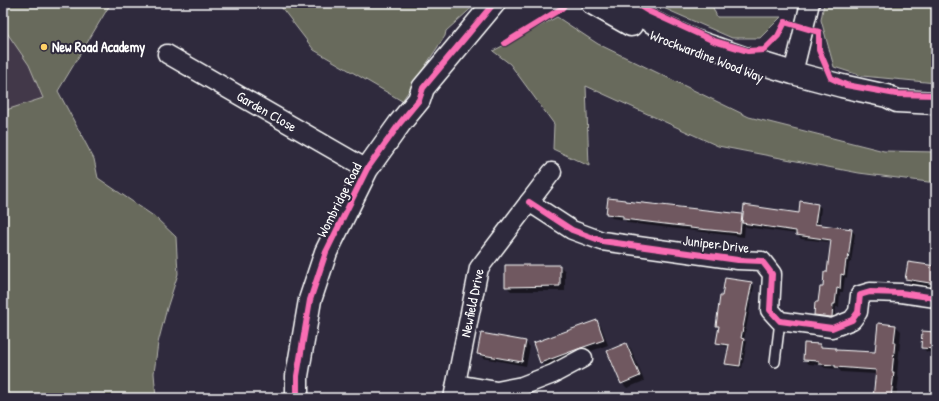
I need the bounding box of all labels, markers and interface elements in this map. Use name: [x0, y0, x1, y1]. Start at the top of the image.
street label: Wrockwardine Wood Way: [647, 25, 767, 87]
place label: New Road Academy: [52, 37, 145, 58]
marker: New Road Academy: [39, 42, 49, 52]
street label: Garden Close: [233, 86, 301, 136]
street label: Wombridge Road: [312, 159, 367, 241]
street label: Juniper Drive: [682, 230, 751, 258]
street label: Newfield Drive: [455, 266, 488, 339]

